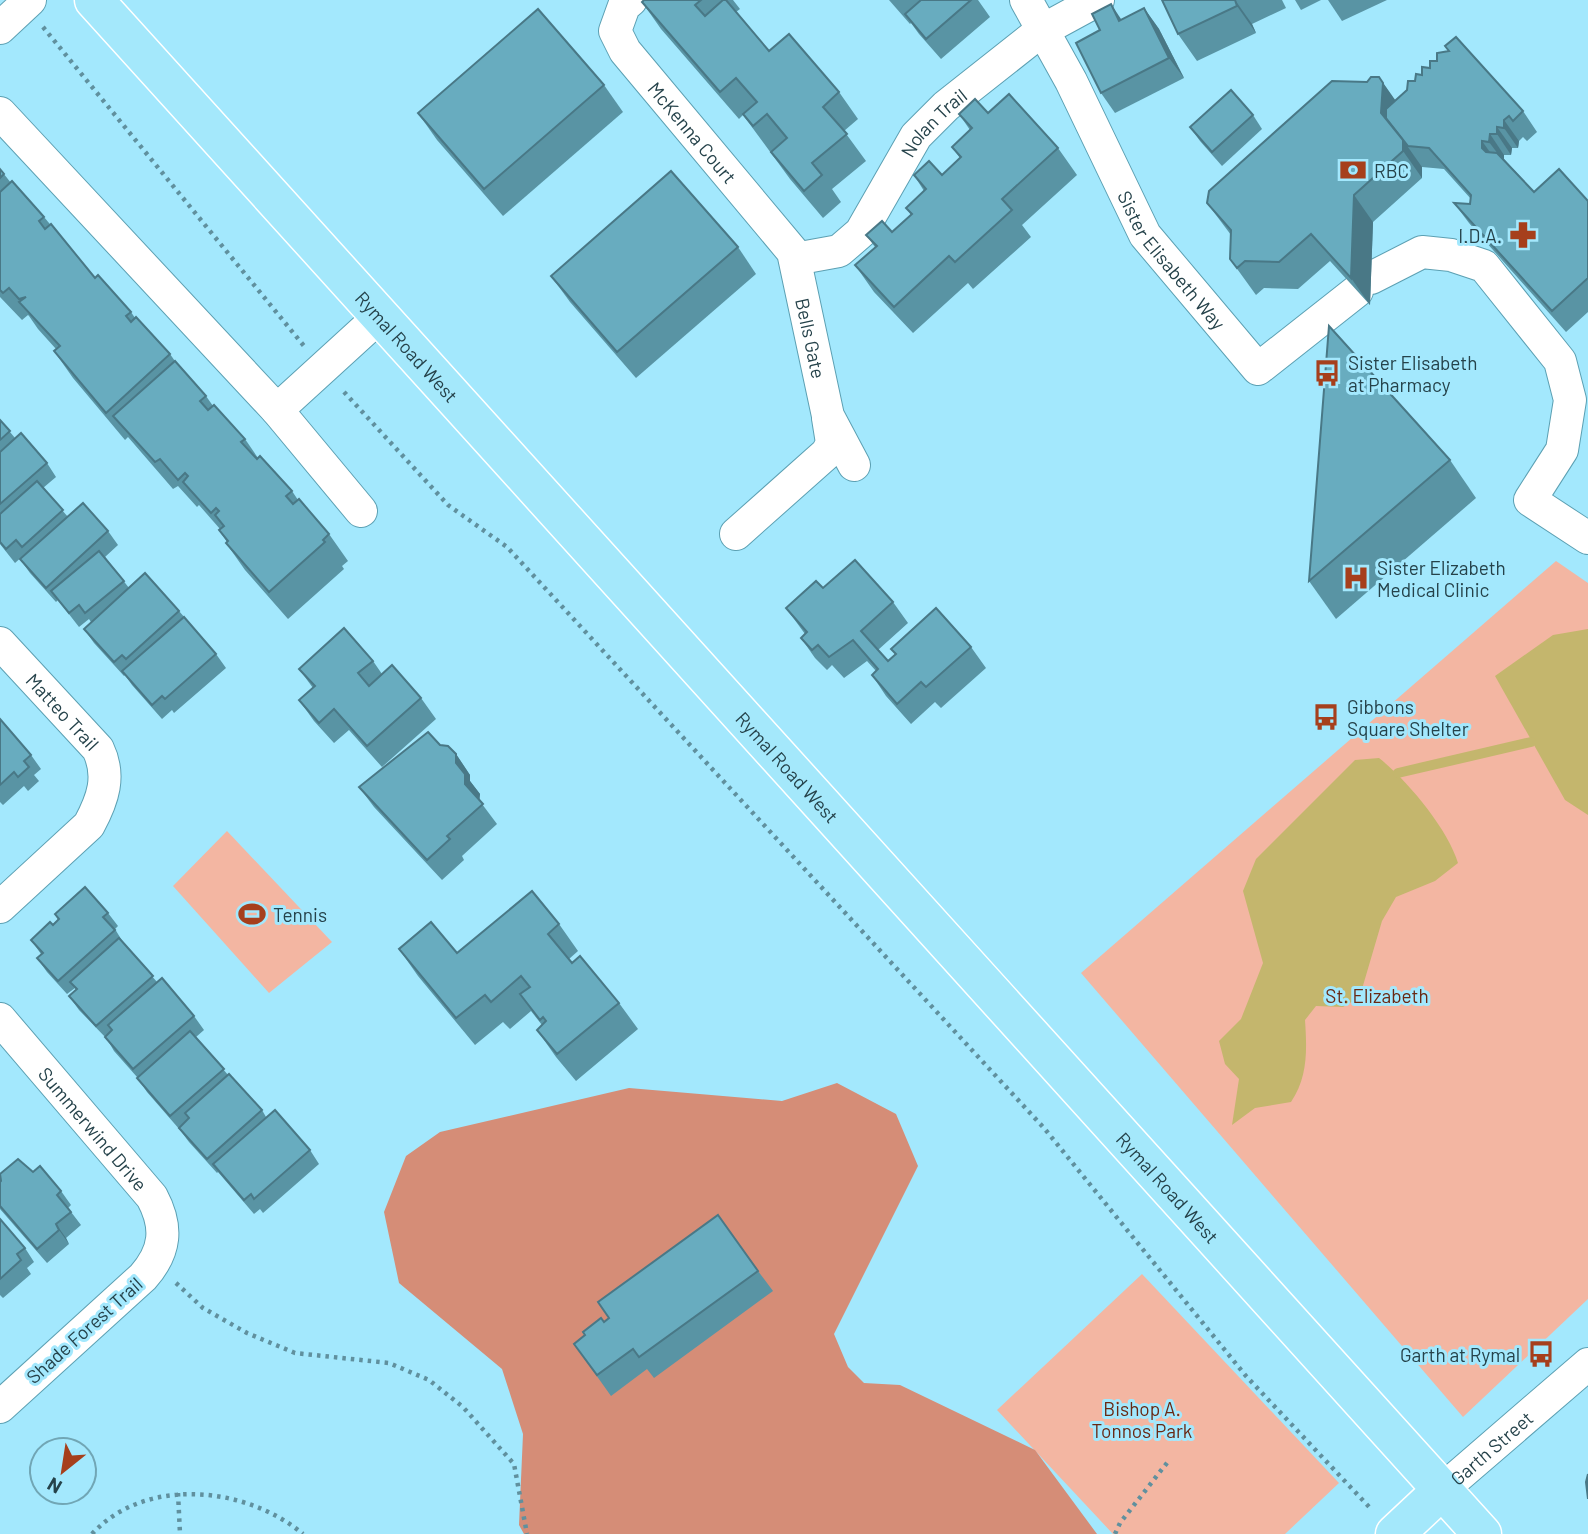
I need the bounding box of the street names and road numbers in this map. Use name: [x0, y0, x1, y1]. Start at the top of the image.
street label: McKenna Court: [644, 77, 742, 188]
street label: Nolan Trail: [895, 83, 971, 161]
street label: Sister Elisabeth Way: [1114, 186, 1231, 334]
street label: Rymal Road West: [351, 286, 463, 407]
street label: Bells Gate: [792, 296, 831, 380]
street label: Matteo Trail: [22, 668, 104, 755]
street label: Rymal Road West: [732, 706, 844, 827]
street label: Summerwind Drive: [34, 1062, 153, 1195]
street label: Rymal Road West: [1112, 1127, 1224, 1247]
street label: Shade Forest Trail: [21, 1272, 147, 1388]
street label: Garth Street: [1445, 1406, 1537, 1489]

